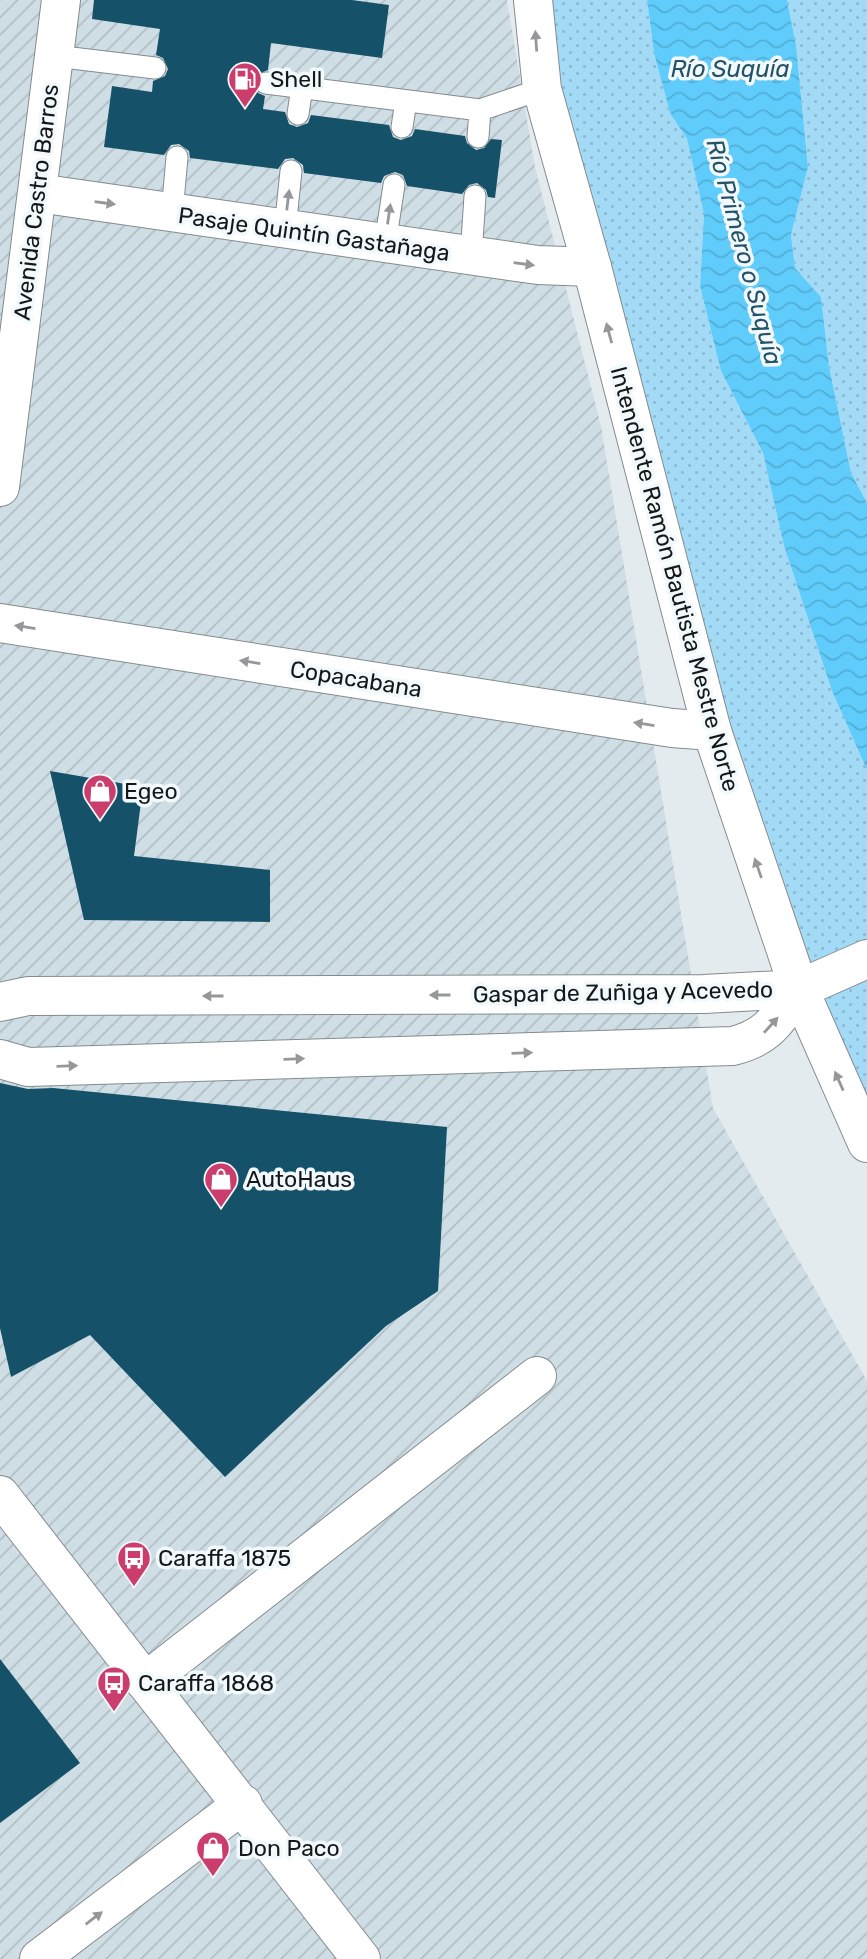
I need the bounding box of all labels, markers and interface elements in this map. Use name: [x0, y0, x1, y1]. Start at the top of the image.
one-way arrow: [530, 30, 541, 52]
water label: Río Suquía: [670, 55, 790, 83]
fuel station icon: Shell: [226, 60, 264, 109]
place label: Shell: [270, 65, 322, 93]
street label: Avenida Castro Barros: [8, 82, 64, 322]
water label: Río Primero o Suquía: [700, 136, 788, 368]
one-way arrow: [282, 189, 293, 211]
one-way arrow: [94, 198, 116, 209]
street label: Pasaje Quintín Gastañaga: [176, 201, 452, 267]
one-way arrow: [384, 203, 395, 225]
one-way arrow: [514, 258, 536, 269]
one-way arrow: [603, 322, 614, 344]
street label: Intendente Ramón Bautista Mestre Norte: [605, 363, 745, 795]
one-way arrow: [14, 621, 36, 632]
street label: Copacabana: [288, 655, 424, 703]
one-way arrow: [239, 656, 261, 667]
one-way arrow: [633, 718, 655, 729]
shop icon: Egeo: [81, 772, 119, 821]
place label: Egeo: [124, 777, 178, 805]
one-way arrow: [752, 858, 763, 879]
street label: Gaspar de Zuñiga y Acevedo: [473, 975, 773, 1009]
one-way arrow: [429, 989, 451, 1001]
one-way arrow: [201, 990, 223, 1002]
one-way arrow: [763, 1016, 779, 1034]
one-way arrow: [511, 1047, 533, 1058]
one-way arrow: [284, 1054, 306, 1065]
one-way arrow: [56, 1060, 78, 1072]
one-way arrow: [833, 1070, 844, 1091]
shop icon: AutoHaus: [202, 1160, 240, 1209]
place label: AutoHaus: [246, 1165, 352, 1193]
bus stop icon: Caraffa 1875: [115, 1539, 153, 1588]
place label: Caraffa 1875: [158, 1544, 291, 1572]
bus stop icon: Caraffa 1868: [95, 1664, 133, 1713]
place label: Caraffa 1868: [138, 1669, 274, 1697]
shop icon: Don Paco: [194, 1829, 232, 1878]
place label: Don Paco: [238, 1834, 340, 1862]
one-way arrow: [84, 1910, 102, 1925]

